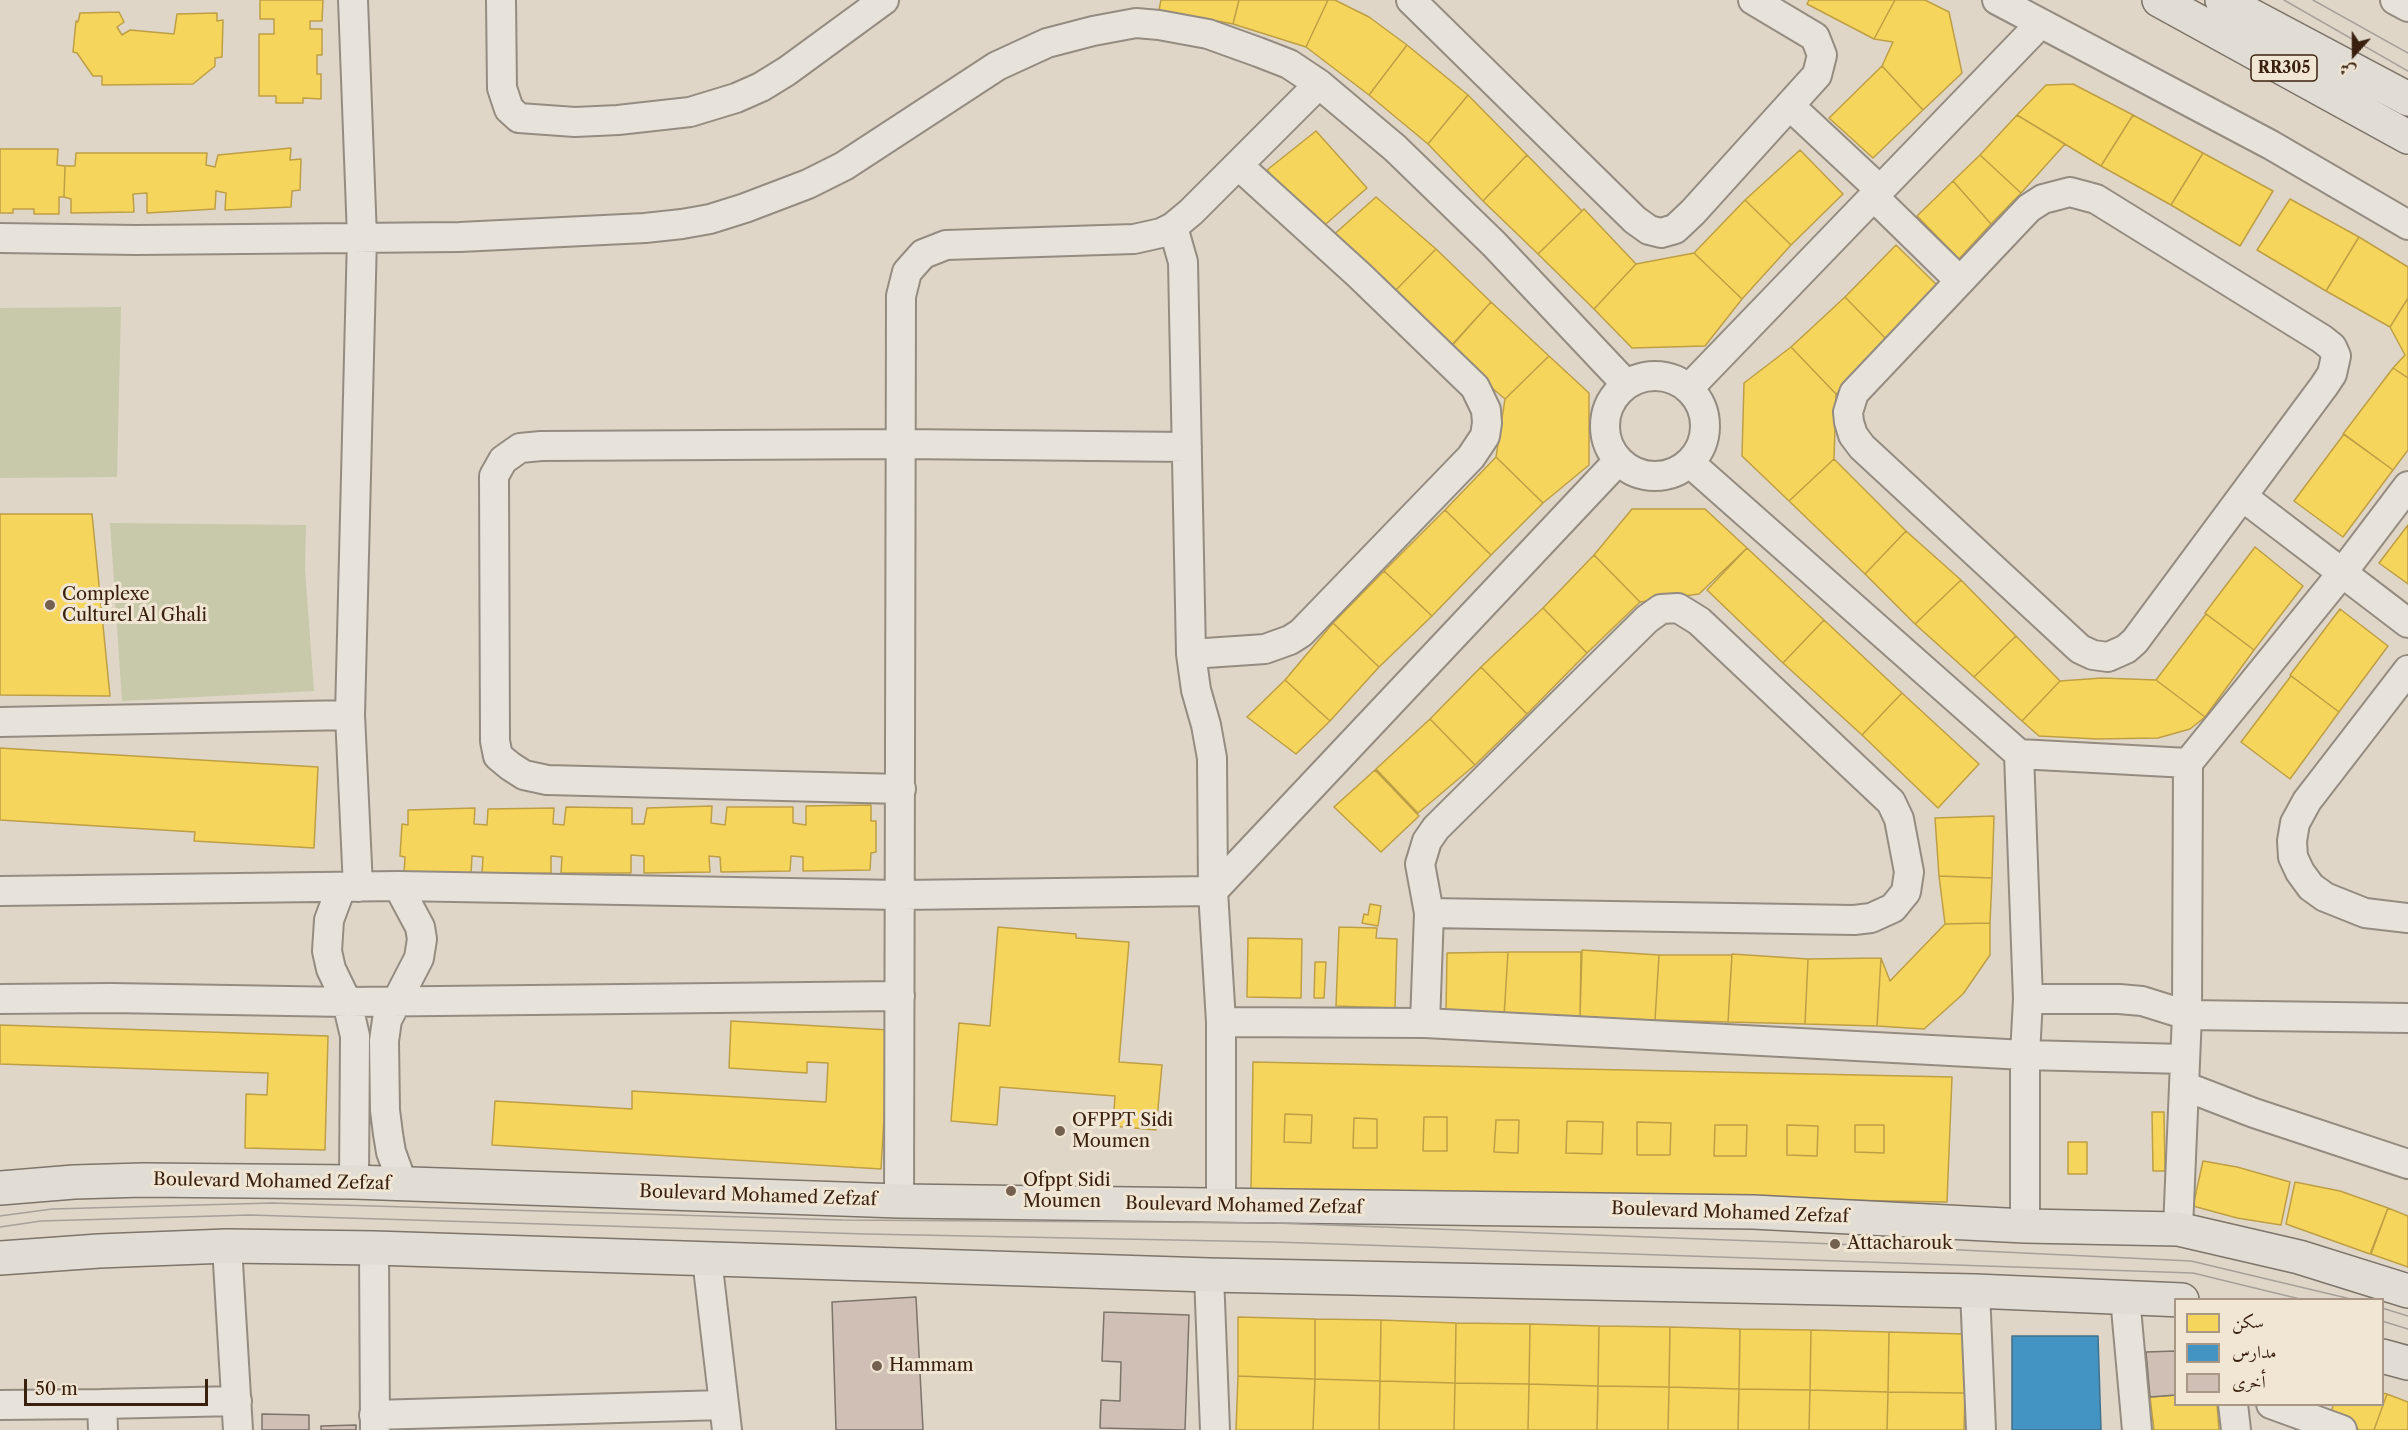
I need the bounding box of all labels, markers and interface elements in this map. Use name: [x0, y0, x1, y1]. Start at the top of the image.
north arrow: [2324, 24, 2384, 84]
road number: RR305: [2251, 55, 2317, 81]
text: ش: [2337, 59, 2359, 83]
place label: Complexe Culturel Al Ghali: [62, 584, 207, 626]
marker: Complexe Culturel Al Ghali: [43, 598, 57, 612]
place label: OFPPT Sidi Moumen: [1072, 1110, 1173, 1152]
marker: OFPPT Sidi Moumen: [1053, 1124, 1067, 1138]
street label: Boulevard Mohamed Zefzaf: [153, 1169, 391, 1195]
place label: Ofppt Sidi Moumen: [1023, 1170, 1110, 1212]
street label: Boulevard Mohamed Zefzaf: [639, 1181, 877, 1211]
marker: Ofppt Sidi Moumen: [1004, 1184, 1018, 1198]
street label: Boulevard Mohamed Zefzaf: [1125, 1193, 1363, 1219]
street label: Boulevard Mohamed Zefzaf: [1611, 1198, 1849, 1228]
place label: Attacharouk: [1847, 1233, 1952, 1255]
marker: Attacharouk: [1828, 1237, 1842, 1251]
legend: [2174, 1298, 2384, 1406]
text: سكن: [2232, 1311, 2264, 1333]
text: مدارس: [2232, 1341, 2276, 1363]
place label: Hammam: [889, 1355, 974, 1377]
marker: Hammam: [870, 1359, 884, 1373]
scale bar: [27, 1367, 212, 1405]
text: أخرى: [2232, 1371, 2266, 1393]
text: 50 m: [35, 1378, 78, 1400]

